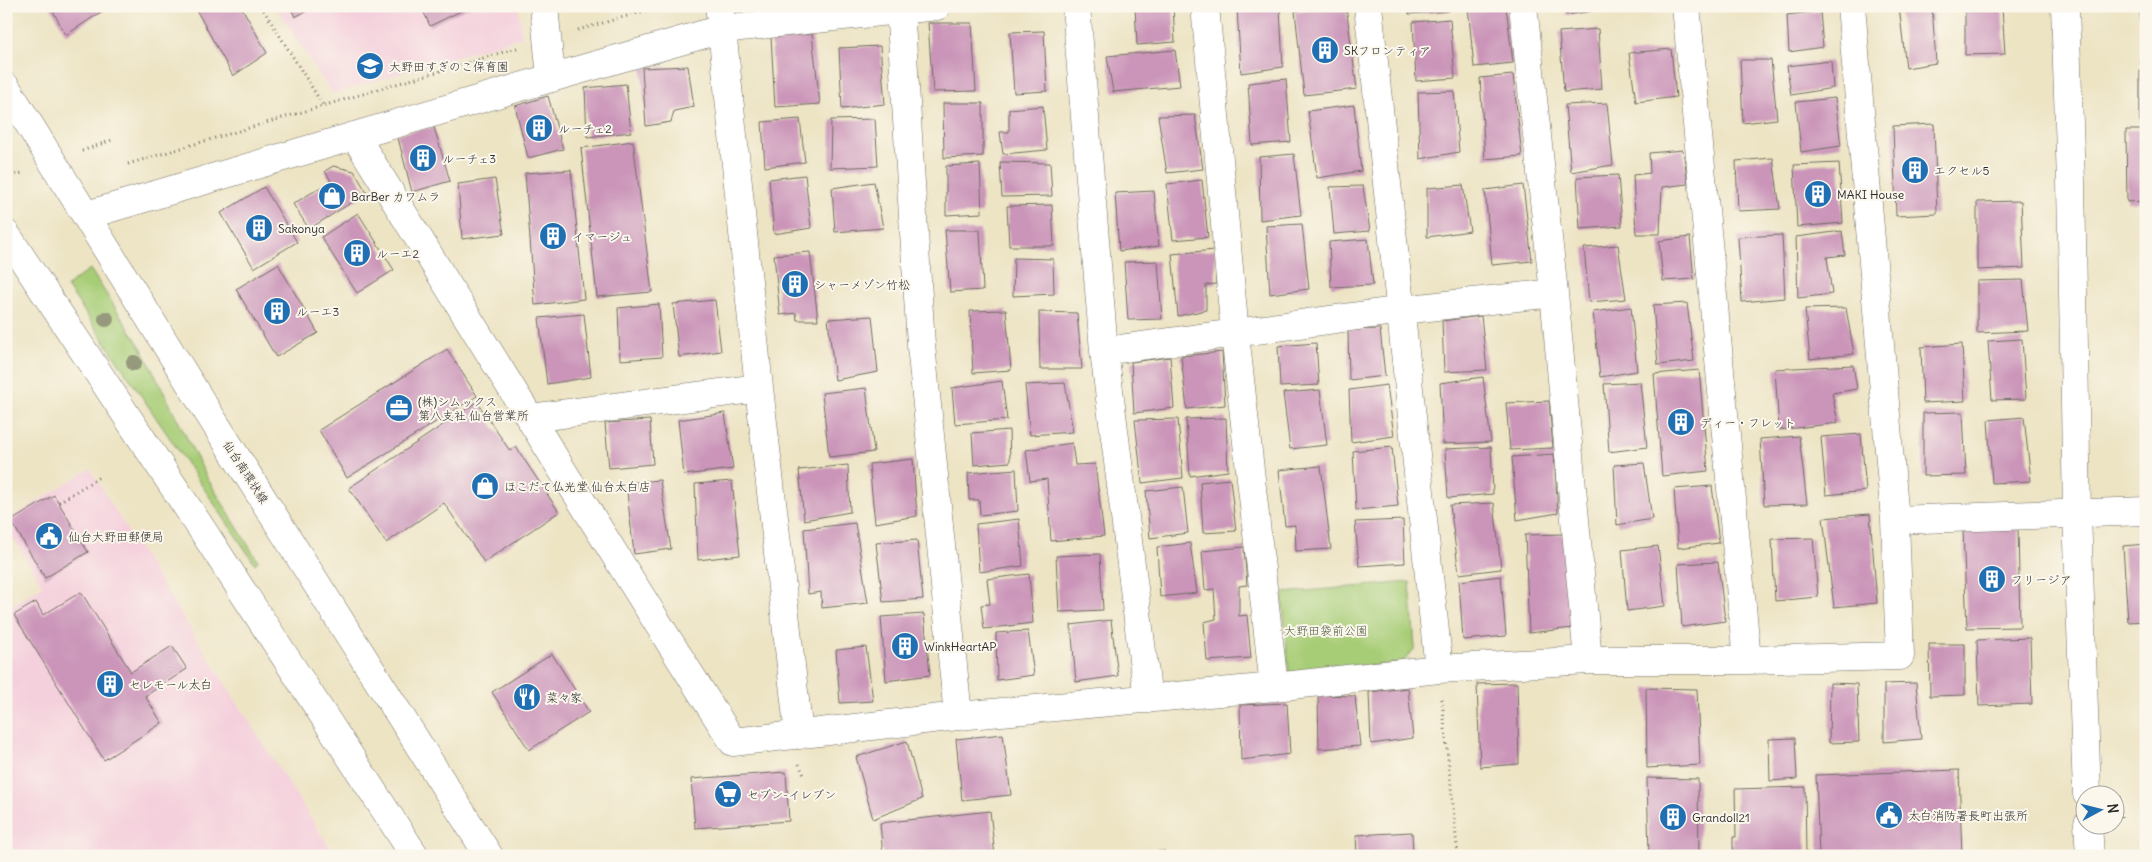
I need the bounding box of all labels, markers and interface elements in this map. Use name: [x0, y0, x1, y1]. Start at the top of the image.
building icon: SKフロンティア: [1310, 35, 1340, 65]
place label: SKフロンティア: [1344, 43, 1431, 58]
school or university icon: 大野田すぎのこ保育園: [355, 51, 385, 81]
place label: 大野田すぎのこ保育園: [389, 59, 509, 74]
building icon: ルーチェ2: [524, 113, 554, 143]
place label: ルーチェ2: [558, 121, 612, 136]
building icon: ルーチェ3: [408, 143, 438, 173]
place label: ルーチェ3: [442, 151, 496, 166]
building icon: エクセル5: [1900, 155, 1930, 185]
place label: エクセル5: [1934, 163, 1989, 178]
building icon: MAKI House: [1803, 179, 1833, 209]
shop icon: BarBer カワムラ: [317, 181, 347, 211]
place label: MAKI House: [1837, 187, 1904, 202]
place label: BarBer カワムラ: [351, 189, 440, 204]
building icon: Sakonya: [244, 213, 274, 243]
place label: Sakonya: [278, 221, 325, 236]
building icon: イマージュ: [538, 221, 568, 251]
place label: イマージュ: [572, 229, 632, 244]
building icon: ルーエ2: [342, 238, 372, 268]
place label: ルーエ2: [376, 246, 419, 261]
building icon: シャーメゾン竹松: [780, 269, 810, 299]
place label: シャーメゾン竹松: [814, 277, 910, 292]
building icon: ルーエ3: [262, 296, 292, 326]
place label: ルーエ3: [296, 304, 339, 319]
office icon: (株)シムックス 第八支社 仙台営業所: [384, 393, 414, 423]
place label: (株)シムックス 第八支社 仙台営業所: [418, 394, 529, 423]
building icon: ディー・フレット: [1666, 407, 1696, 437]
place label: ディー・フレット: [1700, 415, 1796, 430]
street label: 仙台南環状線: [220, 438, 272, 506]
shop icon: ほこだて仏光堂 仙台太白店: [470, 471, 500, 501]
place label: ほこだて仏光堂 仙台太白店: [504, 479, 651, 494]
public building icon: 仙台大野田郵便局: [34, 521, 64, 551]
place label: 仙台大野田郵便局: [68, 529, 164, 544]
building icon: フリージア: [1977, 564, 2007, 594]
place label: フリージア: [2011, 572, 2071, 587]
park label: 大野田袋前公園: [1284, 623, 1368, 638]
building icon: WinkHeartAP: [890, 631, 920, 661]
place label: WinkHeartAP: [924, 639, 996, 654]
building icon: セレモール太白: [95, 669, 125, 699]
place label: セレモール太白: [129, 677, 212, 692]
restaurant icon: 菜々家: [512, 682, 542, 712]
place label: 菜々家: [546, 690, 582, 705]
supermarket icon: セブン-イレブン: [713, 779, 743, 809]
north arrow: [2074, 784, 2124, 834]
place label: セブン-イレブン: [747, 787, 836, 802]
public building icon: 太白消防署長町出張所: [1874, 800, 1904, 830]
building icon: Grandoll21: [1658, 802, 1688, 832]
text: N: [2103, 803, 2122, 814]
place label: 太白消防署長町出張所: [1908, 808, 2028, 823]
place label: Grandoll21: [1692, 810, 1750, 825]

